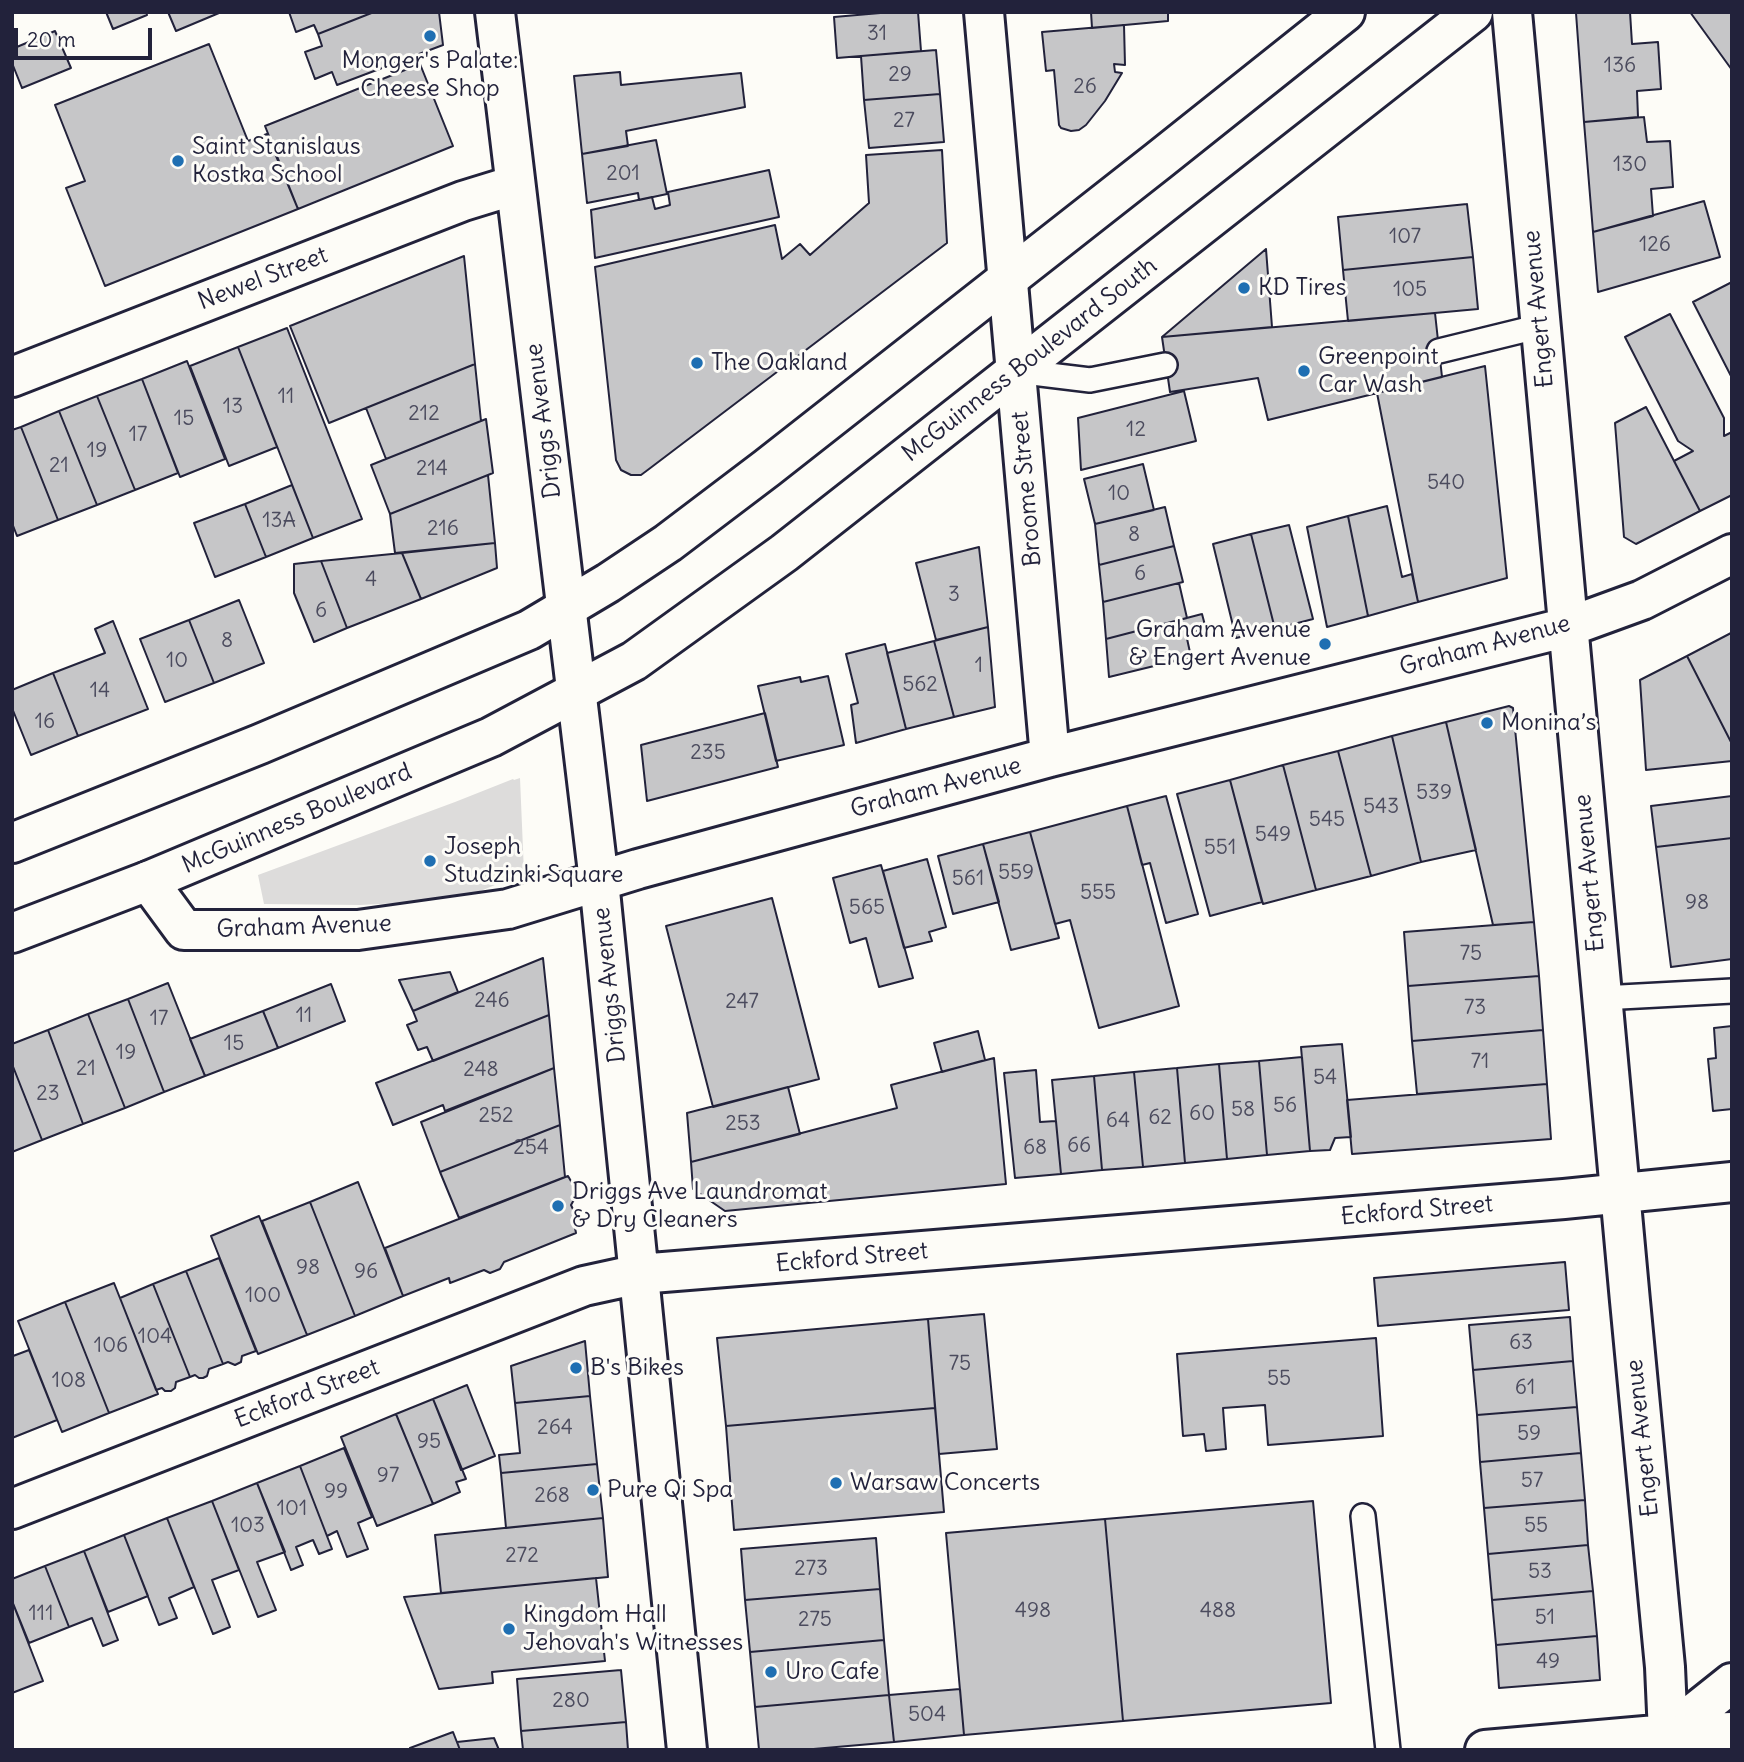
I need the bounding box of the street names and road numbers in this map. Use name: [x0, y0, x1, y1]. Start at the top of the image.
street label: Engert Avenue: [1518, 229, 1560, 389]
street label: Newel Street: [194, 241, 332, 317]
street label: McGuinness Boulevard South: [897, 252, 1163, 468]
street label: Driggs Avenue: [520, 342, 568, 500]
street label: Broome Street: [1006, 410, 1048, 568]
street label: Graham Avenue: [1397, 609, 1573, 683]
street label: Graham Avenue: [848, 751, 1024, 825]
street label: McGuinness Boulevard: [178, 758, 416, 880]
street label: Engert Avenue: [1569, 793, 1611, 953]
street label: Driggs Avenue: [588, 906, 632, 1064]
street label: Graham Avenue: [216, 910, 392, 944]
street label: Eckford Street: [1340, 1190, 1494, 1232]
street label: Eckford Street: [775, 1237, 929, 1279]
street label: Eckford Street: [231, 1353, 383, 1435]
street label: Engert Avenue: [1620, 1358, 1666, 1518]

